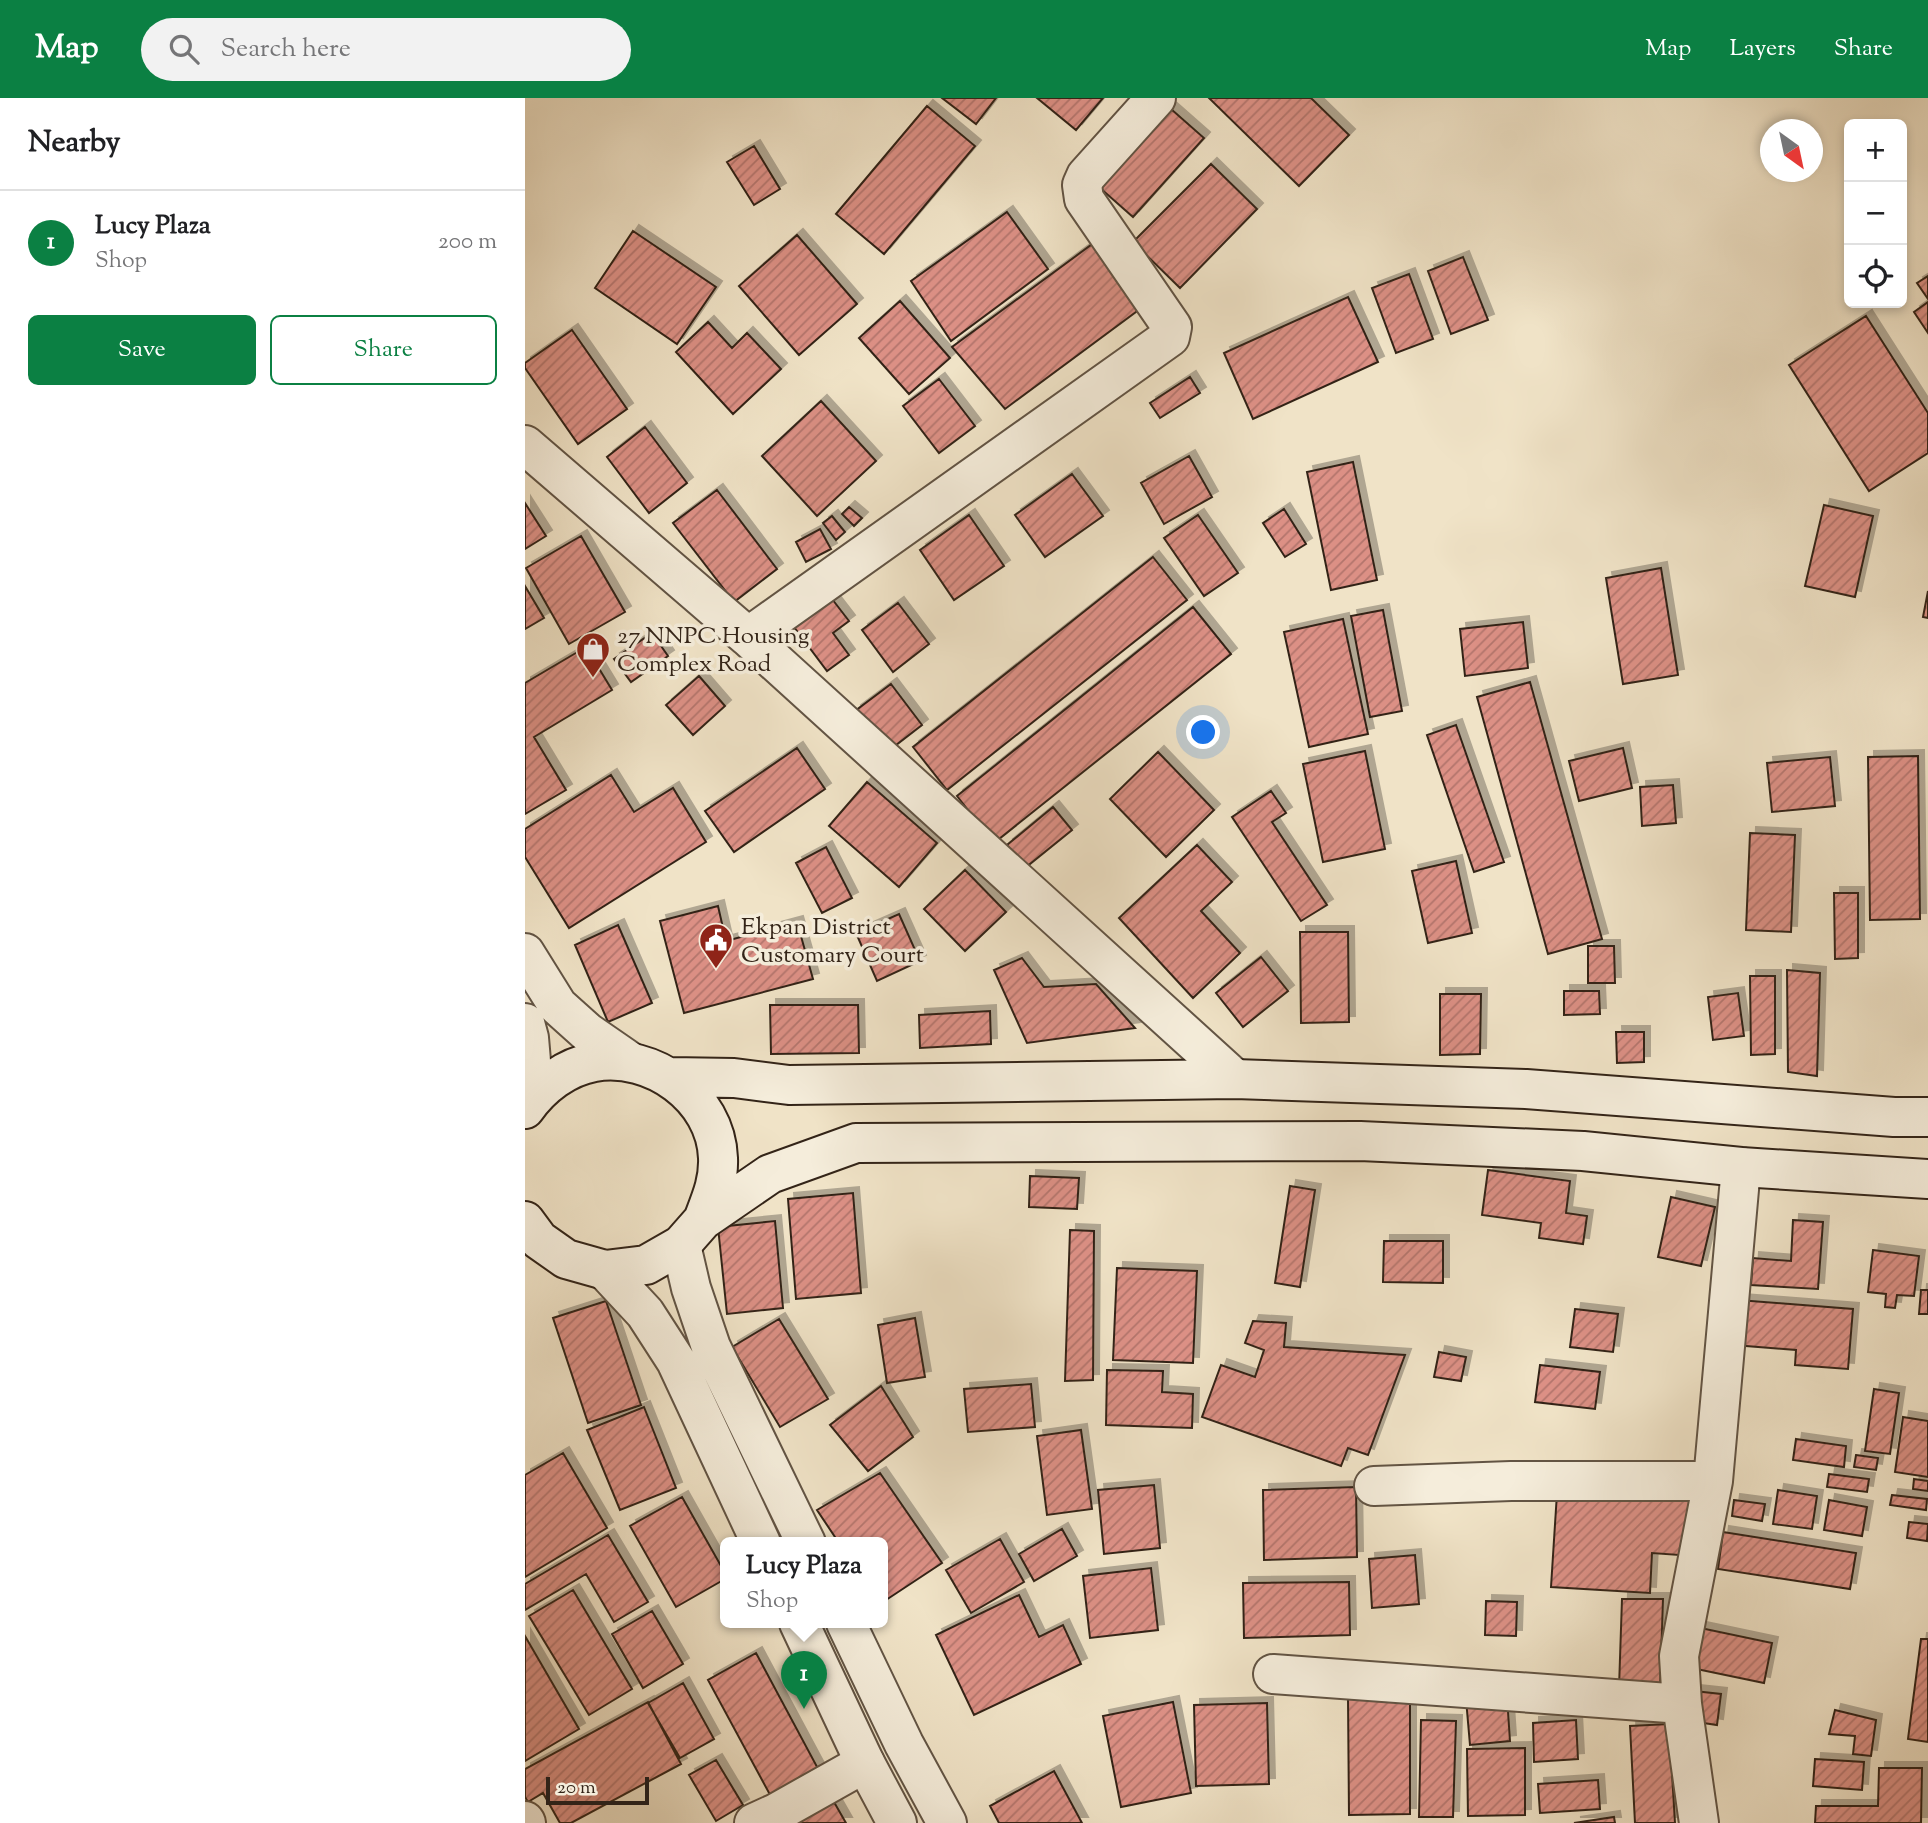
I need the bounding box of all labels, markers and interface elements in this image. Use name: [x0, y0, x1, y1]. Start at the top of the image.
search box: [141, 18, 631, 81]
text: Map: [35, 25, 99, 73]
icon: search: [165, 30, 203, 68]
text: Search here: [221, 31, 351, 68]
text: Map: [1645, 32, 1691, 66]
text: Layers: [1729, 32, 1796, 66]
text: Share: [1834, 32, 1893, 66]
north arrow: [1760, 119, 1823, 182]
map controls: [1844, 119, 1907, 308]
button: +: [1844, 119, 1907, 182]
text: Nearby: [28, 122, 120, 165]
button: −: [1844, 182, 1907, 245]
text: Lucy Plaza: [95, 208, 211, 245]
text: 1: [47, 226, 55, 259]
text: 200 m: [438, 226, 497, 259]
text: Shop: [95, 245, 147, 278]
button: locate: [1844, 245, 1907, 308]
button: Save: [28, 315, 256, 385]
button: Share: [270, 315, 497, 385]
place label: 27 NNPC Housing Complex Road: [617, 620, 810, 682]
shop icon: 27 NNPC Housing Complex Road: [574, 630, 612, 679]
your location: [1186, 715, 1220, 749]
place label: Ekpan District Customary Court: [741, 911, 924, 973]
public building icon: Ekpan District Customary Court: [697, 921, 735, 970]
popup: [720, 1537, 888, 1628]
text: Lucy Plaza: [746, 1548, 862, 1585]
text: Shop: [746, 1585, 798, 1618]
pin: 1: [781, 1651, 827, 1709]
scale bar: [546, 1774, 649, 1806]
text: 20 m: [557, 1775, 596, 1802]

